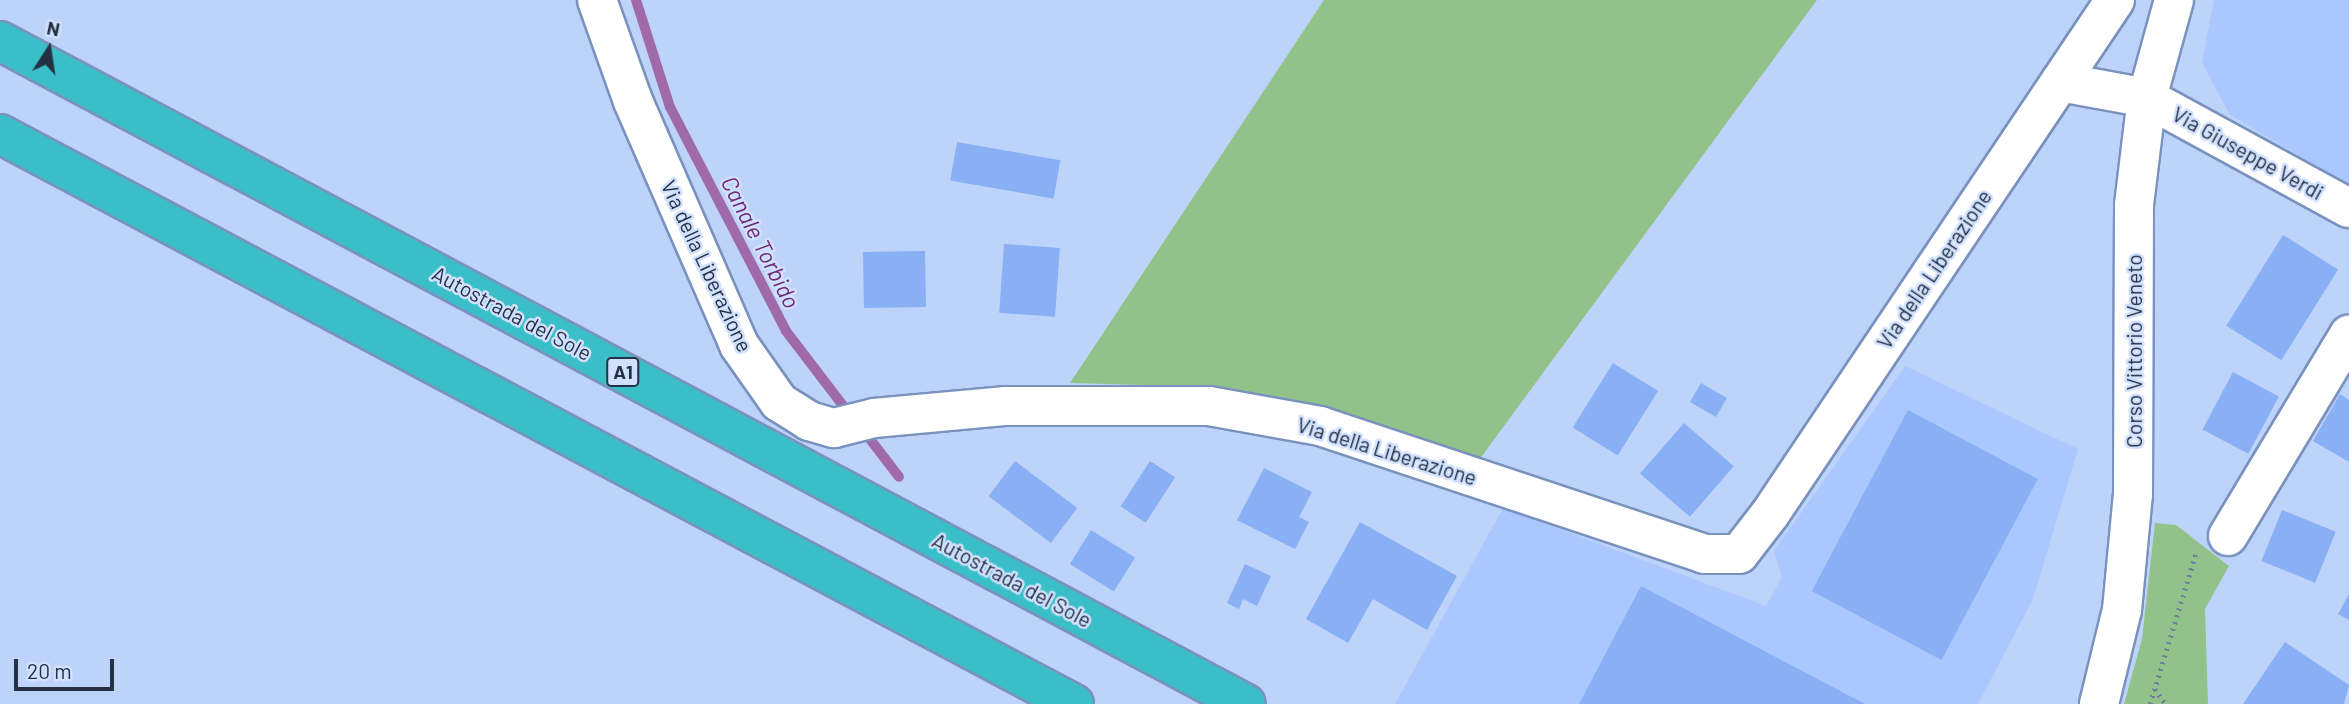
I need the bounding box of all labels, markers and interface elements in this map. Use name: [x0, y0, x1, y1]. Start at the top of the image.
north arrow: [14, 14, 84, 84]
text: N: [45, 15, 62, 41]
street label: Via Giuseppe Verdi: [2168, 101, 2328, 205]
water label: Canale Torbido: [716, 171, 806, 313]
street label: Via della Liberazione: [656, 176, 758, 356]
street label: Via della Liberazione: [1871, 185, 1997, 353]
street label: Corso Vittorio Veneto: [2121, 254, 2147, 448]
street label: Autostrada del Sole: [428, 260, 596, 366]
road number: A1: [606, 356, 640, 388]
street label: Via della Liberazione: [1294, 412, 1480, 490]
street label: Autostrada del Sole: [928, 527, 1096, 633]
scale bar: [18, 644, 117, 688]
text: 20 m: [27, 658, 72, 683]

